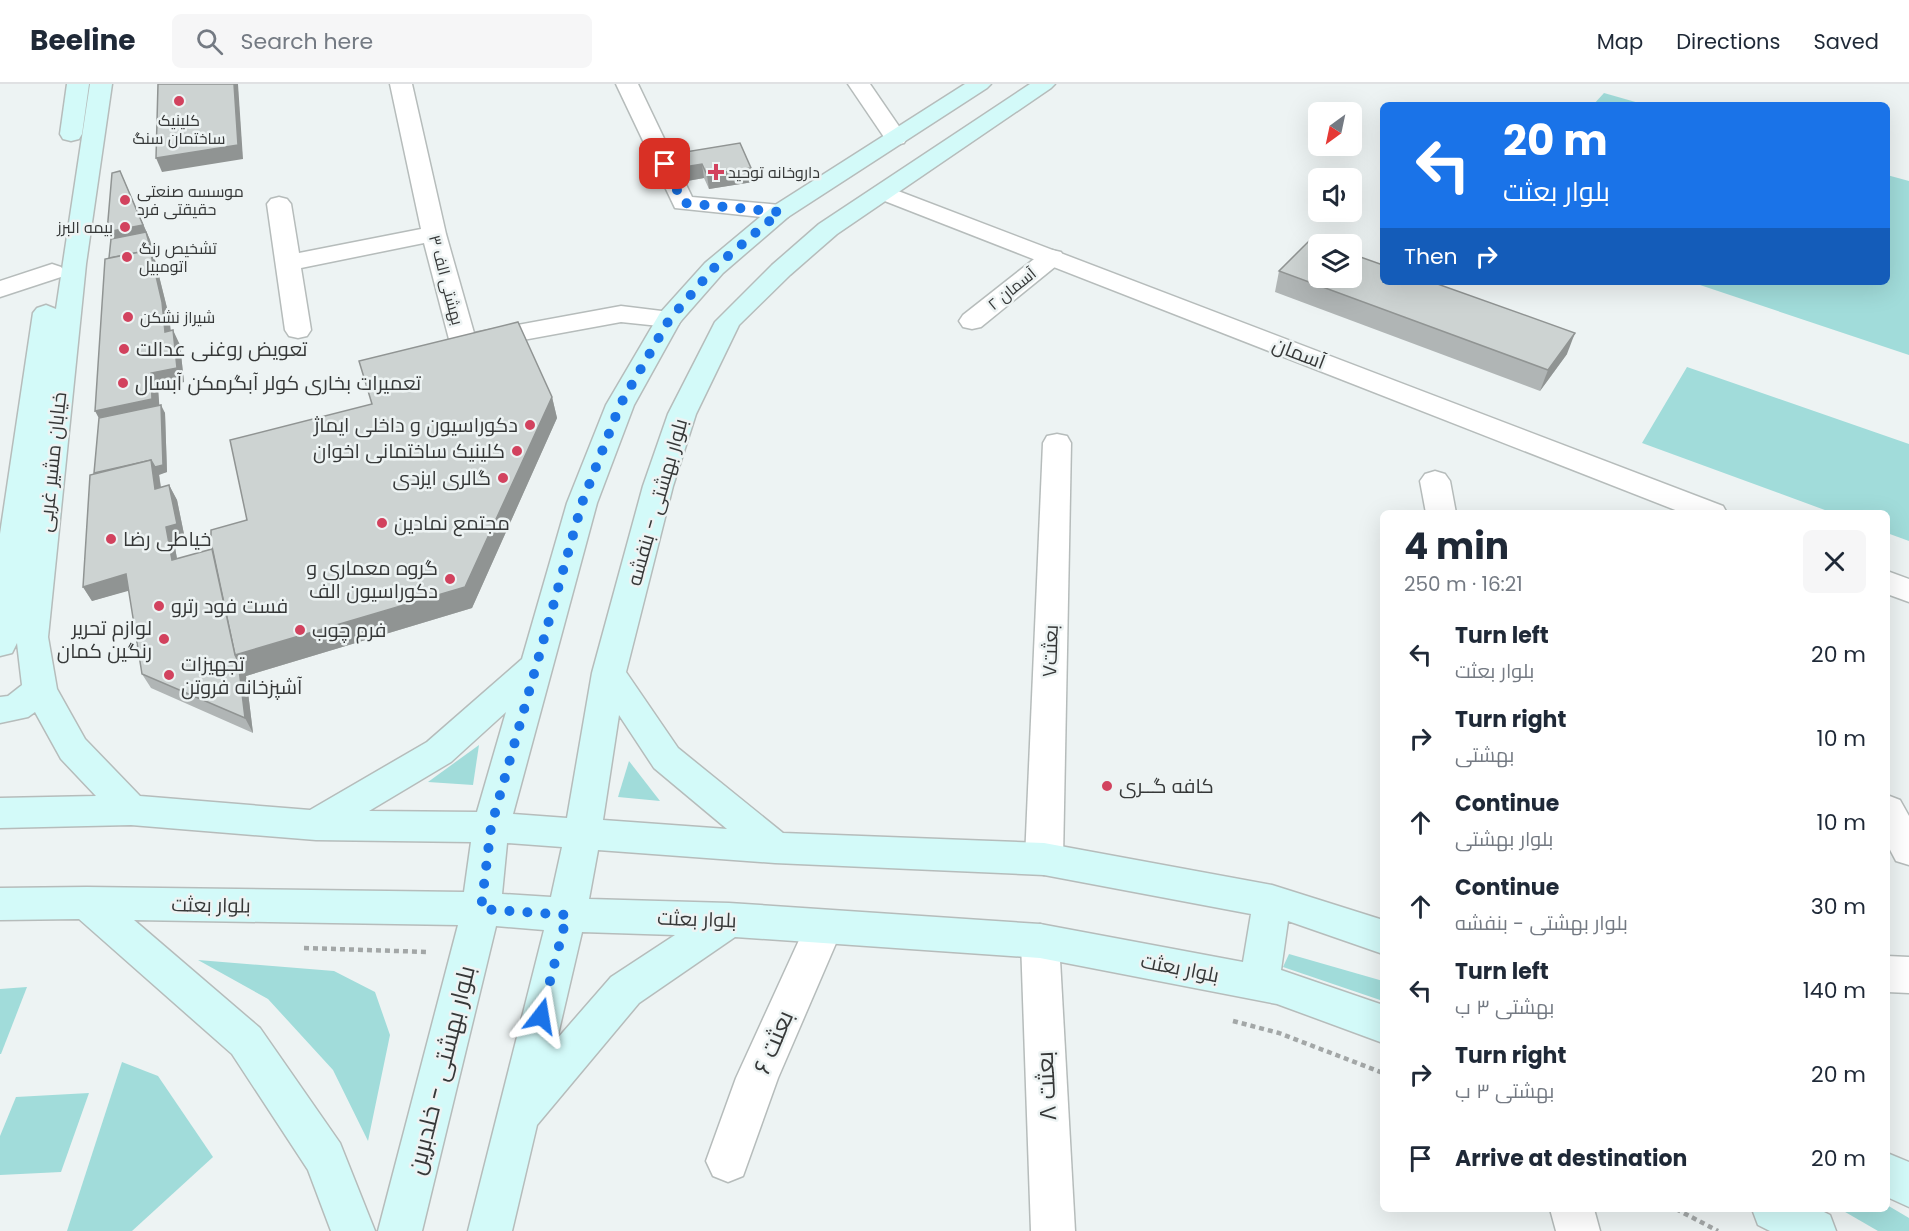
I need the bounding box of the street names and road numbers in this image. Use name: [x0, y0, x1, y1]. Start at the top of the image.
street label: بهشتی الف ۳: [423, 232, 469, 328]
street label: ۲ آسمان: [983, 262, 1042, 316]
street label: آسمان: [1268, 330, 1330, 376]
street label: خیابان مشیر غربی: [31, 390, 73, 534]
street label: بلوار بهشتی - بنفشه: [620, 415, 694, 589]
street label: بعثت۷: [1035, 624, 1065, 678]
street label: بلوار بعثت: [171, 890, 251, 920]
street label: بلوار بعثت: [657, 904, 737, 934]
street label: بلوار بعثت: [1138, 947, 1222, 989]
street label: بلوار بهشتی - خلدبرین: [399, 962, 483, 1178]
street label: ۶ بعثت: [745, 1005, 801, 1079]
street label: ۸ بعثت: [1028, 1050, 1064, 1122]

